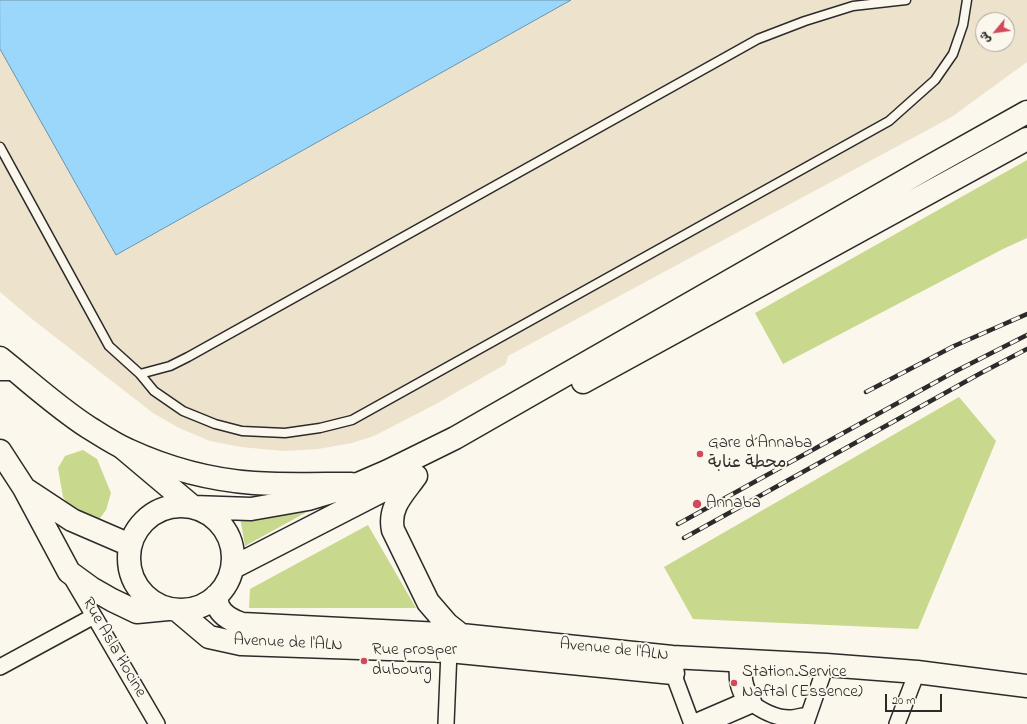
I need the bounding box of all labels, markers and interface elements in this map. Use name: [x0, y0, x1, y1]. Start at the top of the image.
north arrow: [975, 12, 1015, 52]
text: ش: [975, 28, 995, 47]
place label: Gare d´Annaba محطة عنابة: [708, 434, 812, 474]
marker: Gare d´Annaba محطة عنابة: [695, 449, 705, 459]
place label: Annaba: [706, 494, 761, 514]
marker: Annaba: [691, 498, 703, 510]
street label: Rue Asla Hocine: [76, 595, 150, 701]
street label: Avenue de l'ALN: [233, 631, 343, 657]
street label: Avenue de l'ALN: [559, 635, 669, 667]
place label: Rue prosper dubourg: [372, 641, 457, 681]
marker: Rue prosper dubourg: [359, 656, 369, 666]
place label: Station Service Naftal (Essence): [742, 663, 863, 703]
marker: Station Service Naftal (Essence): [729, 678, 739, 688]
scale bar: [887, 686, 944, 712]
text: 20 m: [892, 692, 915, 710]

